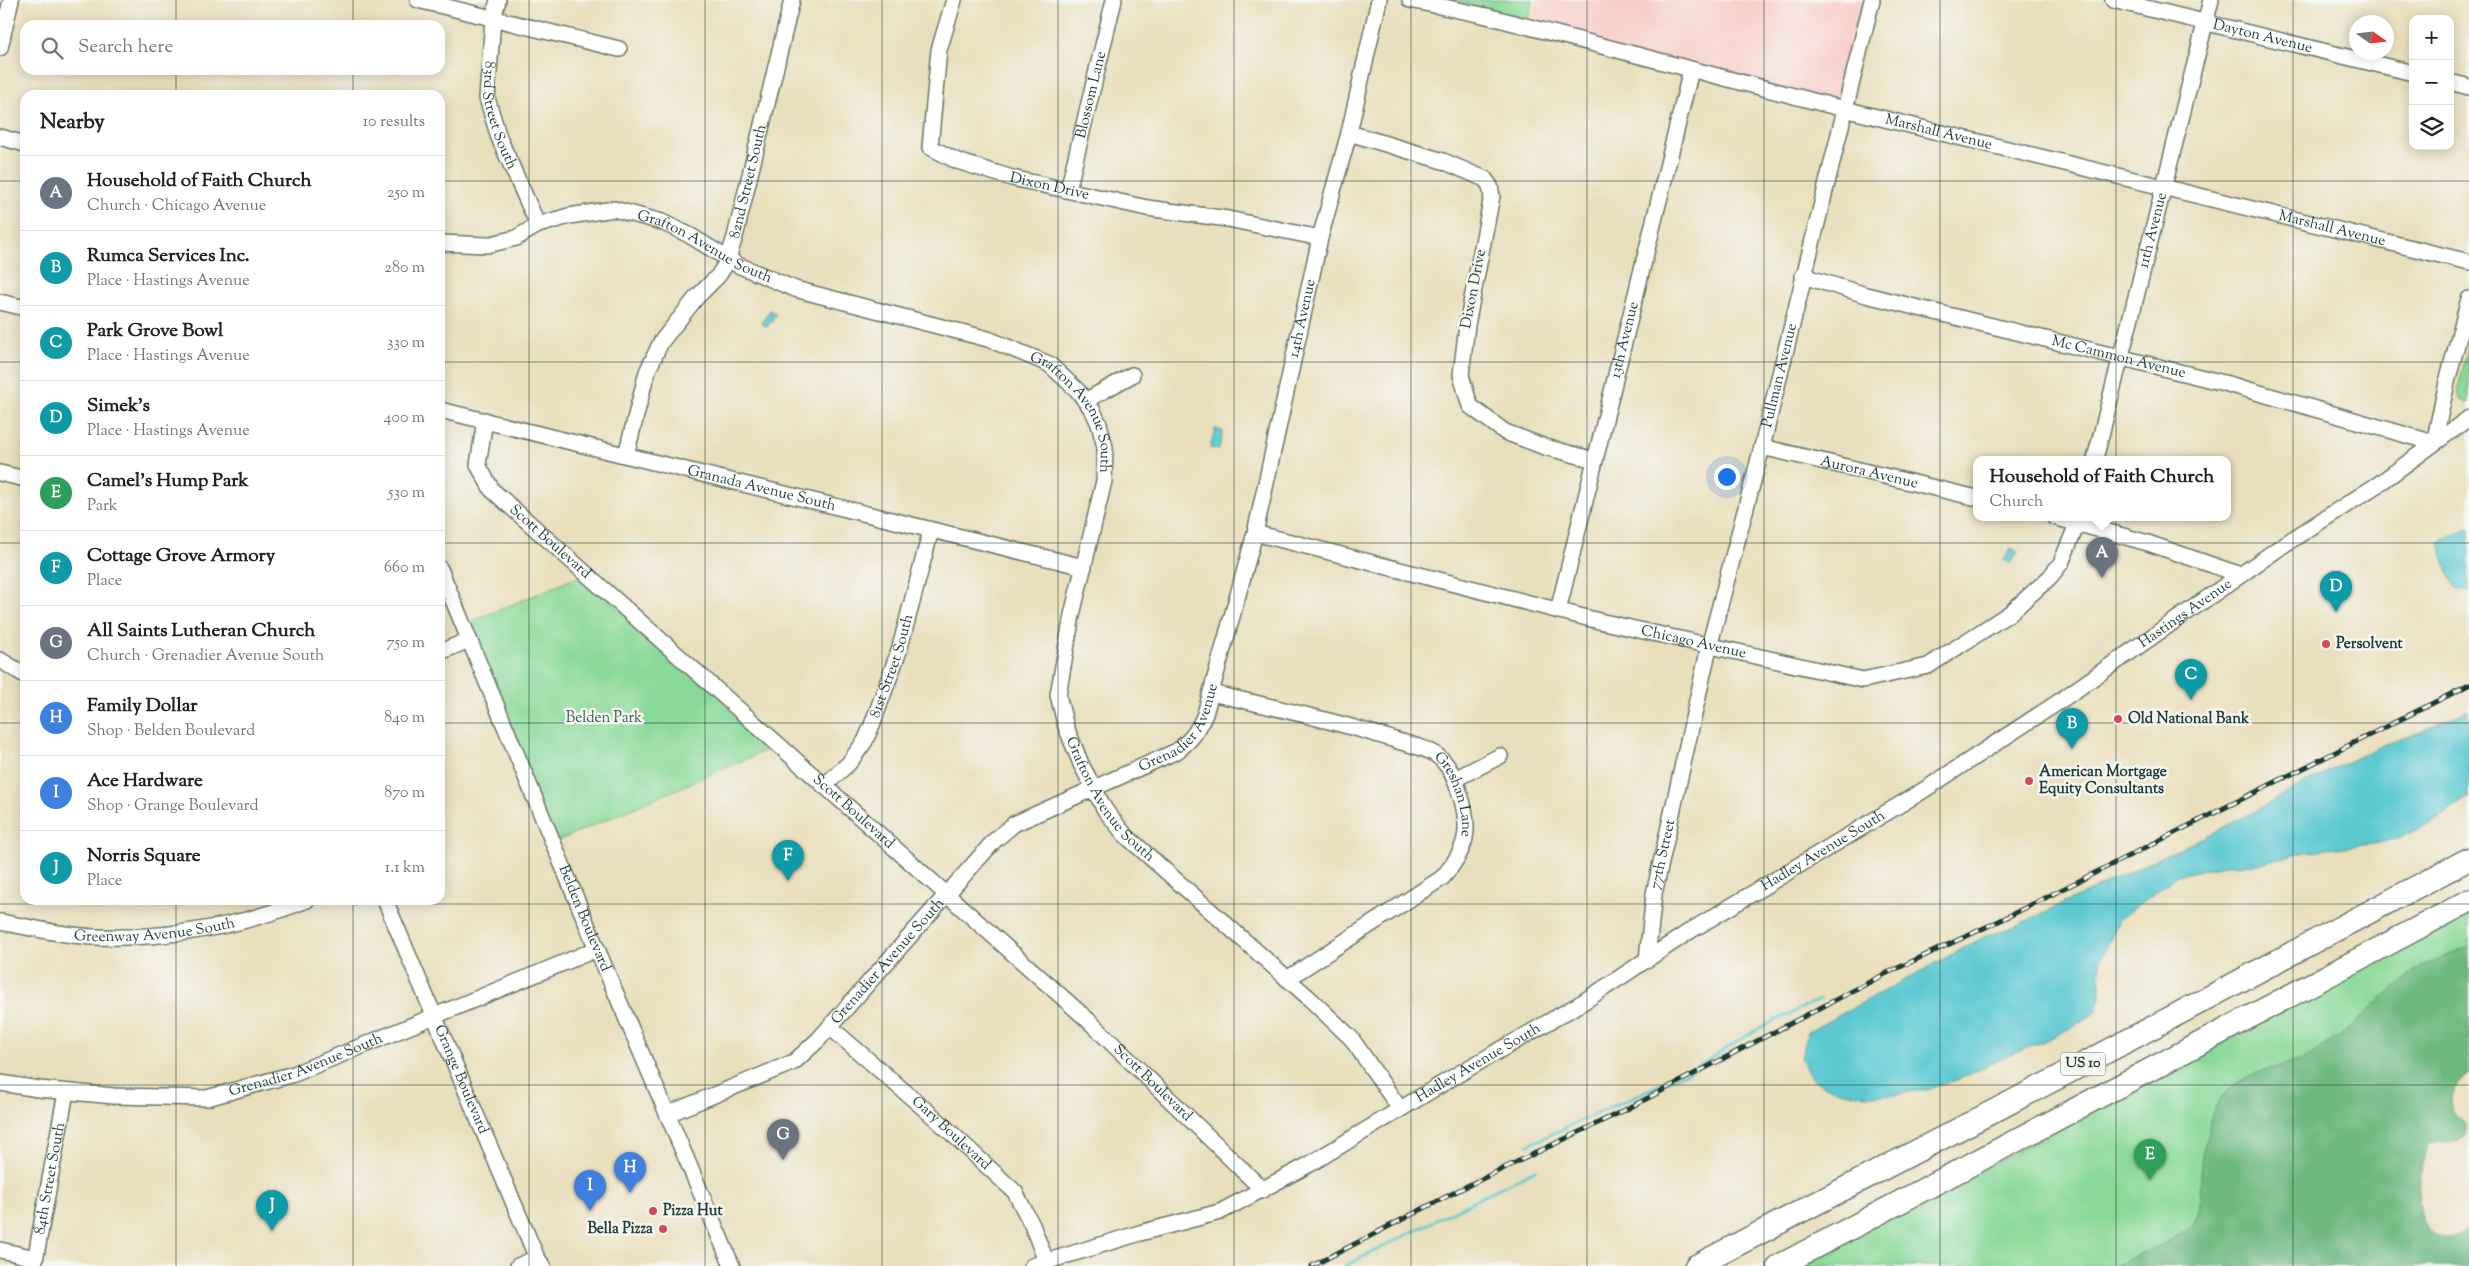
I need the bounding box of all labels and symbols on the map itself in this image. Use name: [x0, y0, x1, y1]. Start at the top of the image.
street label: Dayton Avenue: [2211, 14, 2315, 59]
north arrow: [2349, 15, 2394, 60]
street label: Blossom Lane: [1070, 49, 1112, 140]
street label: 83rd Street South: [476, 60, 522, 173]
street label: Marshall Avenue: [1883, 109, 1994, 155]
street label: 82nd Street South: [725, 122, 772, 241]
street label: Dixon Drive: [1008, 167, 1091, 205]
street label: 11th Avenue: [2133, 190, 2173, 270]
street label: Grafton Avenue South: [635, 205, 775, 289]
street label: Marshall Avenue: [2276, 205, 2388, 252]
street label: Dixon Drive: [1456, 247, 1492, 331]
street label: 14th Avenue: [1283, 277, 1321, 360]
street label: 13th Avenue: [1605, 300, 1644, 381]
street label: Pullman Avenue: [1757, 321, 1803, 430]
street label: Mc Cammon Avenue: [2049, 331, 2188, 384]
street label: Grafton Avenue South: [1027, 347, 1116, 474]
street label: Aurora Avenue: [1818, 451, 1920, 494]
street label: Granada Avenue South: [685, 460, 838, 517]
your location: [1714, 464, 1740, 490]
street label: Scott Boulevard: [505, 500, 596, 584]
pin: A: [2086, 537, 2118, 578]
pin: D: [2320, 571, 2352, 612]
street label: Hastings Avenue: [2134, 574, 2236, 653]
street label: 81st Street South: [865, 611, 919, 721]
street label: Chicago Avenue: [1639, 620, 1748, 664]
place label: Persolvent: [2336, 634, 2404, 655]
marker: Persolvent: [2320, 638, 2332, 650]
pin: C: [2175, 659, 2207, 700]
street label: Grenadier Avenue: [1135, 681, 1223, 777]
park label: Belden Park: [566, 708, 642, 729]
pin: B: [2056, 708, 2088, 749]
place label: Old National Bank: [2128, 709, 2250, 730]
marker: Old National Bank: [2112, 713, 2124, 725]
street label: Grafton Avenue South: [1061, 734, 1159, 867]
street label: Greshan Lane: [1429, 747, 1477, 838]
place label: American Mortgage Equity Consultants: [2039, 762, 2167, 800]
street label: Scott Boulevard: [808, 769, 899, 854]
marker: American Mortgage Equity Consultants: [2023, 775, 2035, 787]
street label: Hadley Avenue South: [1757, 805, 1889, 896]
street label: 77th Street: [1645, 817, 1681, 891]
pin: F: [772, 840, 804, 881]
street label: Belden Boulevard: [553, 862, 616, 975]
street label: Grenadier Avenue South: [826, 893, 949, 1029]
street label: Greenway Avenue South: [73, 913, 237, 948]
street label: Hadley Avenue South: [1412, 1018, 1545, 1108]
street label: Grange Boulevard: [429, 1022, 494, 1138]
street label: Grenadier Avenue South: [226, 1028, 386, 1102]
street label: Scott Boulevard: [1108, 1039, 1197, 1127]
road number: US 10: [2060, 1052, 2106, 1076]
street label: Gary Boulevard: [907, 1091, 996, 1175]
pin: G: [767, 1119, 799, 1160]
street label: 84th Street South: [29, 1120, 71, 1236]
pin: E: [2134, 1139, 2166, 1180]
pin: H: [614, 1152, 646, 1193]
pin: I: [574, 1170, 606, 1211]
pin: J: [256, 1190, 288, 1231]
place label: Pizza Hut: [663, 1201, 723, 1222]
marker: Pizza Hut: [647, 1205, 659, 1217]
place label: Bella Pizza: [587, 1219, 653, 1240]
marker: Bella Pizza: [657, 1223, 669, 1235]

